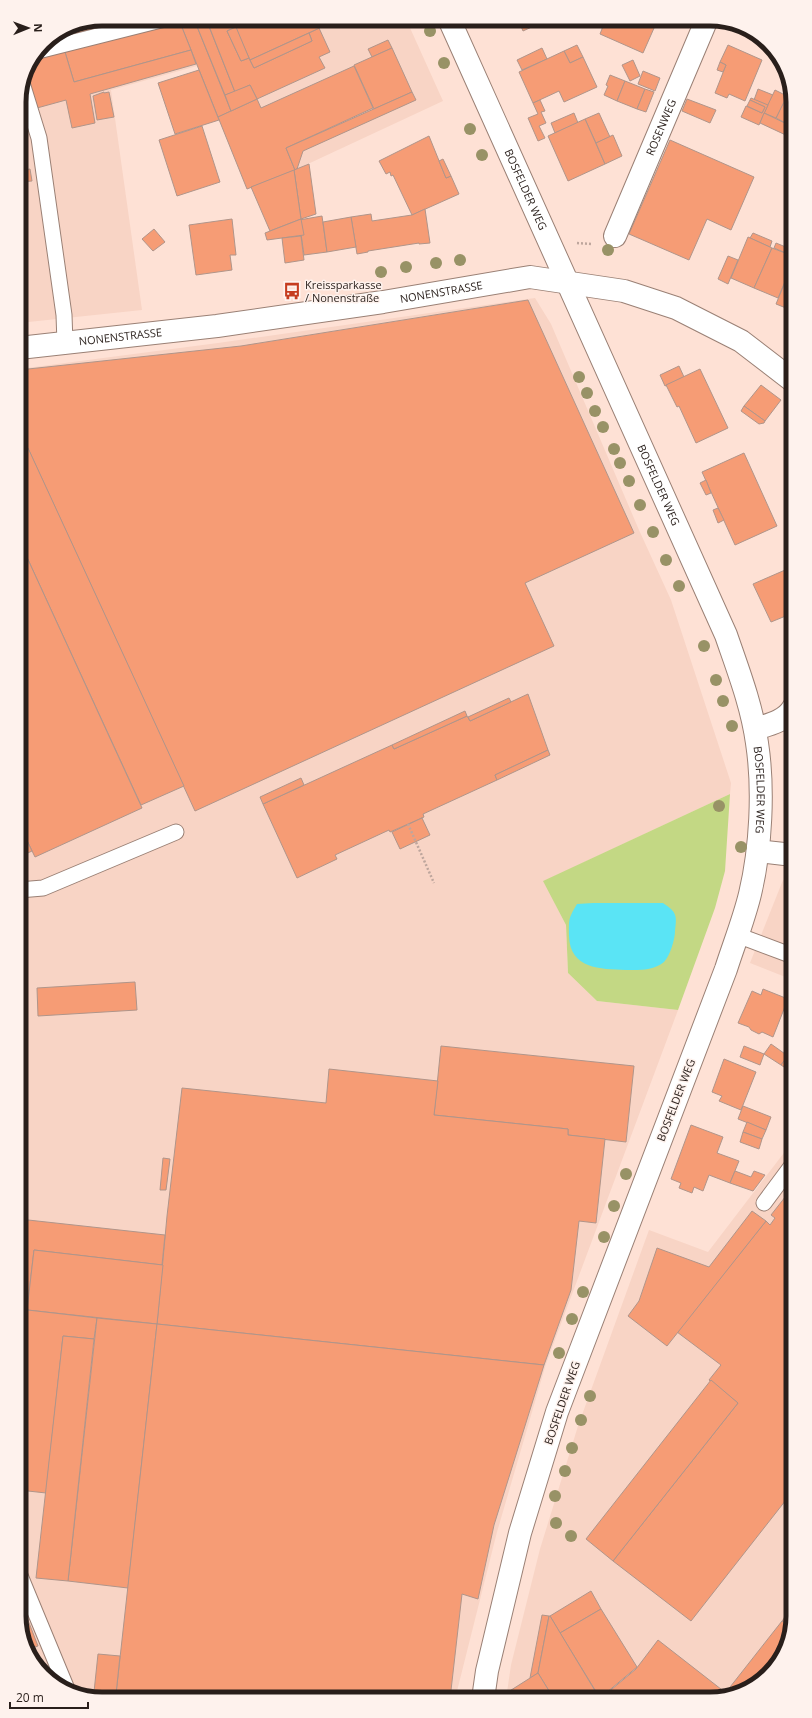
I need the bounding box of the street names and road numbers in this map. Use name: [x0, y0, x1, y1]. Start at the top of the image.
street label: ROSENWEG: [642, 97, 679, 158]
street label: BOSFELDER WEG: [501, 146, 551, 232]
street label: NONENSTRASSE: [399, 277, 484, 306]
street label: NONENSTRASSE: [78, 324, 163, 348]
street label: BOSFELDER WEG: [634, 442, 684, 528]
street label: BOSFELDER WEG: [751, 745, 769, 834]
street label: BOSFELDER WEG: [653, 1056, 698, 1143]
street label: BOSFELDER WEG: [540, 1359, 583, 1447]

